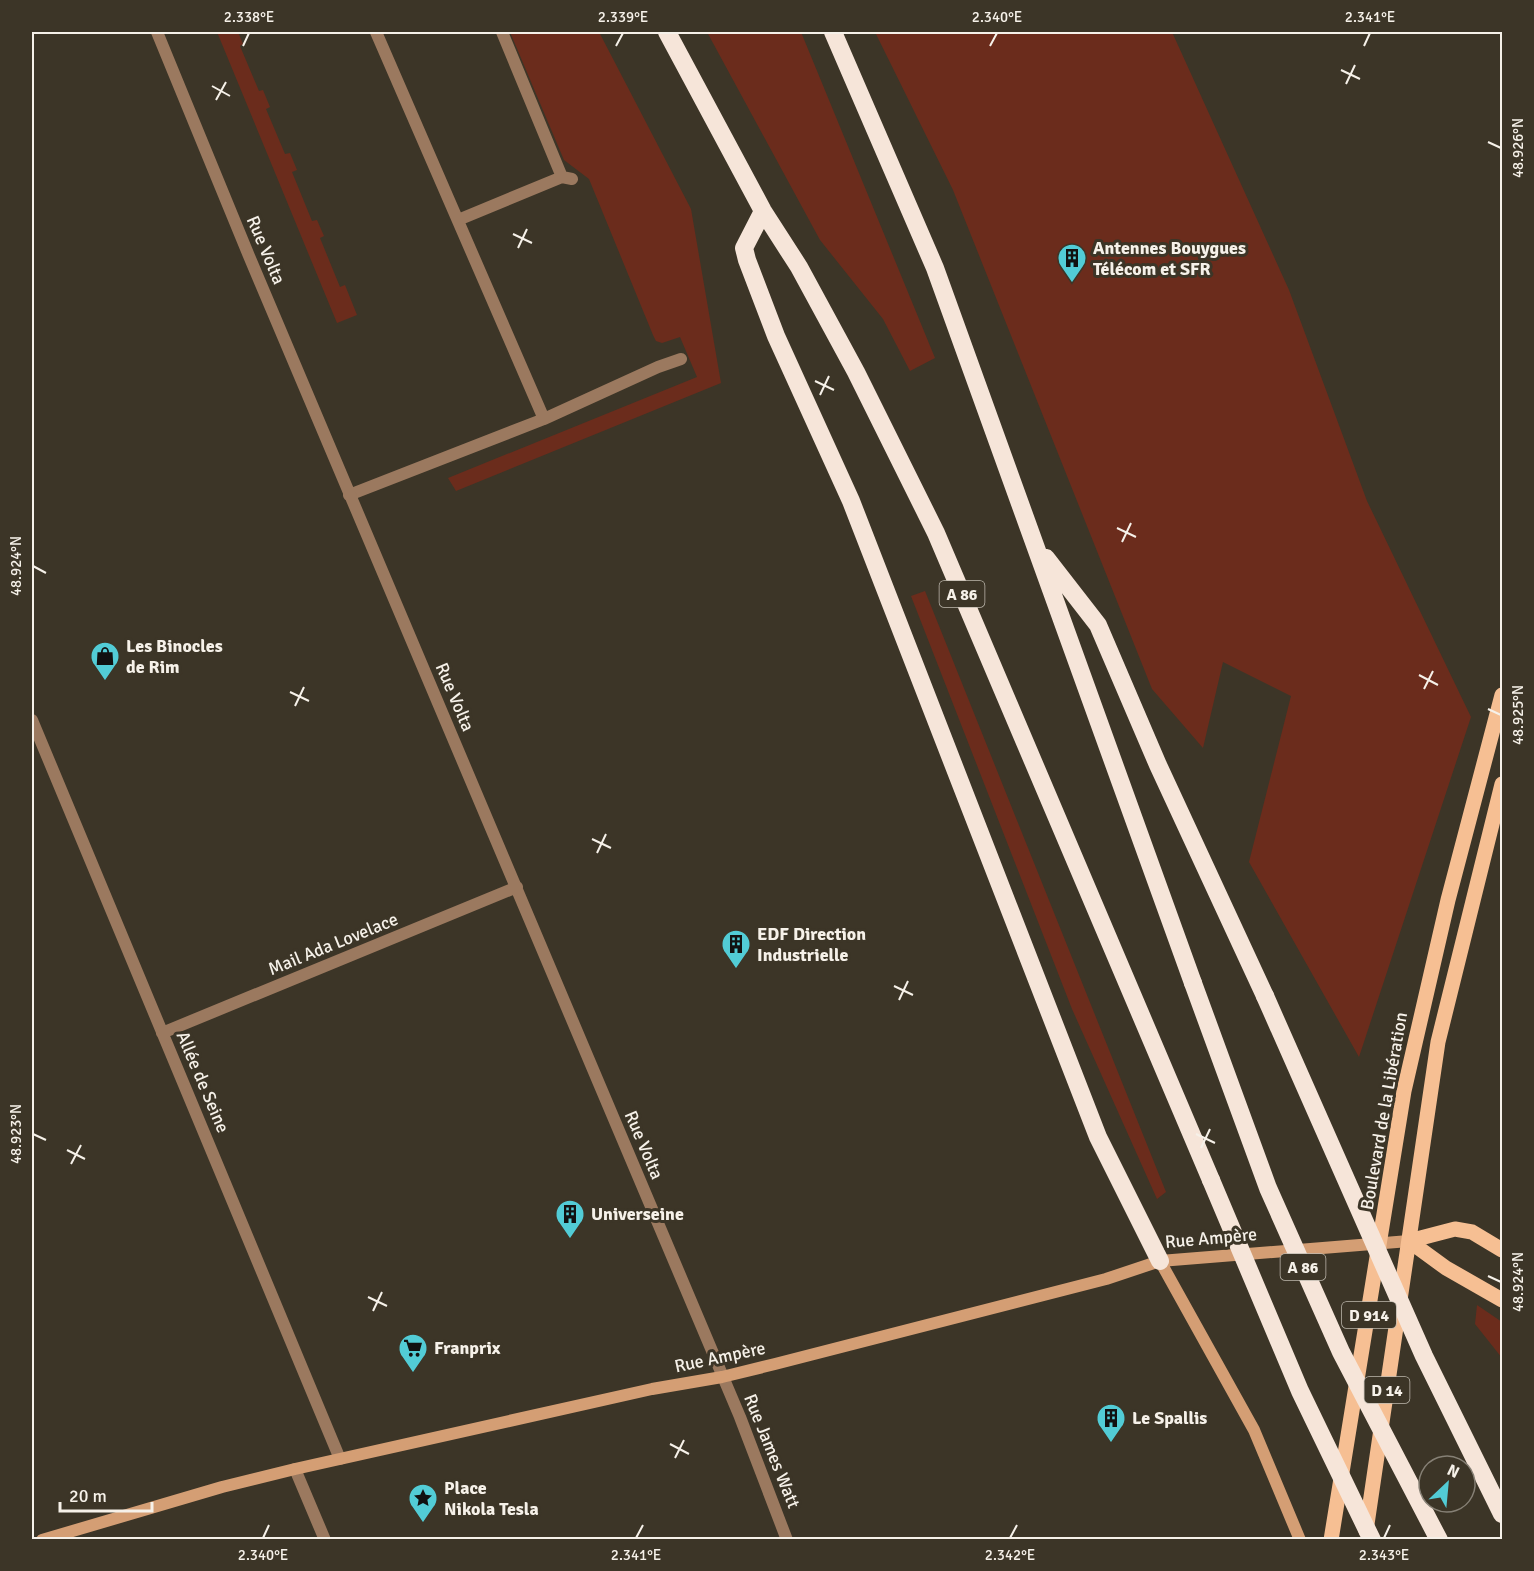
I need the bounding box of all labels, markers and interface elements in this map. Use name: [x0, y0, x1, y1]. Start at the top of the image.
text: 2.338°E: [224, 8, 274, 26]
text: 2.339°E: [598, 8, 648, 26]
text: 2.340°E: [972, 8, 1022, 26]
text: 2.341°E: [1345, 8, 1395, 26]
text: 48.926°N: [1509, 118, 1527, 178]
street label: Rue Volta: [242, 212, 290, 288]
place label: Antennes Bouygues Télécom et SFR: [1093, 237, 1246, 280]
building icon: Antennes Bouygues Télécom et SFR: [1056, 242, 1088, 284]
text: 48.924°N: [7, 536, 25, 596]
road number: A 86: [940, 581, 984, 607]
place label: Les Binocles de Rim: [126, 635, 223, 678]
shop icon: Les Binocles de Rim: [89, 640, 121, 682]
street label: Rue Volta: [431, 659, 479, 735]
text: 48.925°N: [1509, 685, 1527, 745]
street label: Mail Ada Lovelace: [265, 908, 401, 980]
place label: EDF Direction Industrielle: [757, 923, 866, 966]
building icon: EDF Direction Industrielle: [720, 928, 752, 970]
street label: Boulevard de la Libération: [1356, 1010, 1412, 1212]
street label: Allée de Seine: [172, 1028, 234, 1136]
text: 48.923°N: [7, 1104, 25, 1164]
street label: Rue Volta: [620, 1107, 668, 1183]
building icon: Universeine: [554, 1198, 586, 1240]
place label: Universeine: [591, 1203, 684, 1225]
street label: Rue Ampère: [1164, 1223, 1258, 1253]
text: 48.924°N: [1509, 1252, 1527, 1312]
road number: A 86: [1280, 1254, 1326, 1280]
road number: D 914: [1342, 1302, 1396, 1328]
supermarket icon: Franprix: [397, 1332, 429, 1374]
place label: Franprix: [434, 1337, 501, 1359]
street label: Rue Ampère: [673, 1337, 767, 1377]
road number: D 14: [1364, 1377, 1410, 1403]
street label: Rue James Watt: [739, 1391, 805, 1511]
building icon: Le Spallis: [1095, 1402, 1127, 1444]
place label: Le Spallis: [1132, 1407, 1207, 1429]
north arrow: [1417, 1454, 1477, 1514]
text: N: [1444, 1460, 1463, 1483]
scale bar: [60, 1475, 152, 1513]
place label: Place Nikola Tesla: [444, 1477, 539, 1520]
place icon: Place Nikola Tesla: [407, 1482, 439, 1524]
text: 20 m: [69, 1485, 107, 1507]
text: 2.340°E: [238, 1546, 288, 1564]
text: 2.341°E: [611, 1546, 661, 1564]
text: 2.342°E: [985, 1546, 1035, 1564]
text: 2.343°E: [1359, 1546, 1409, 1564]

